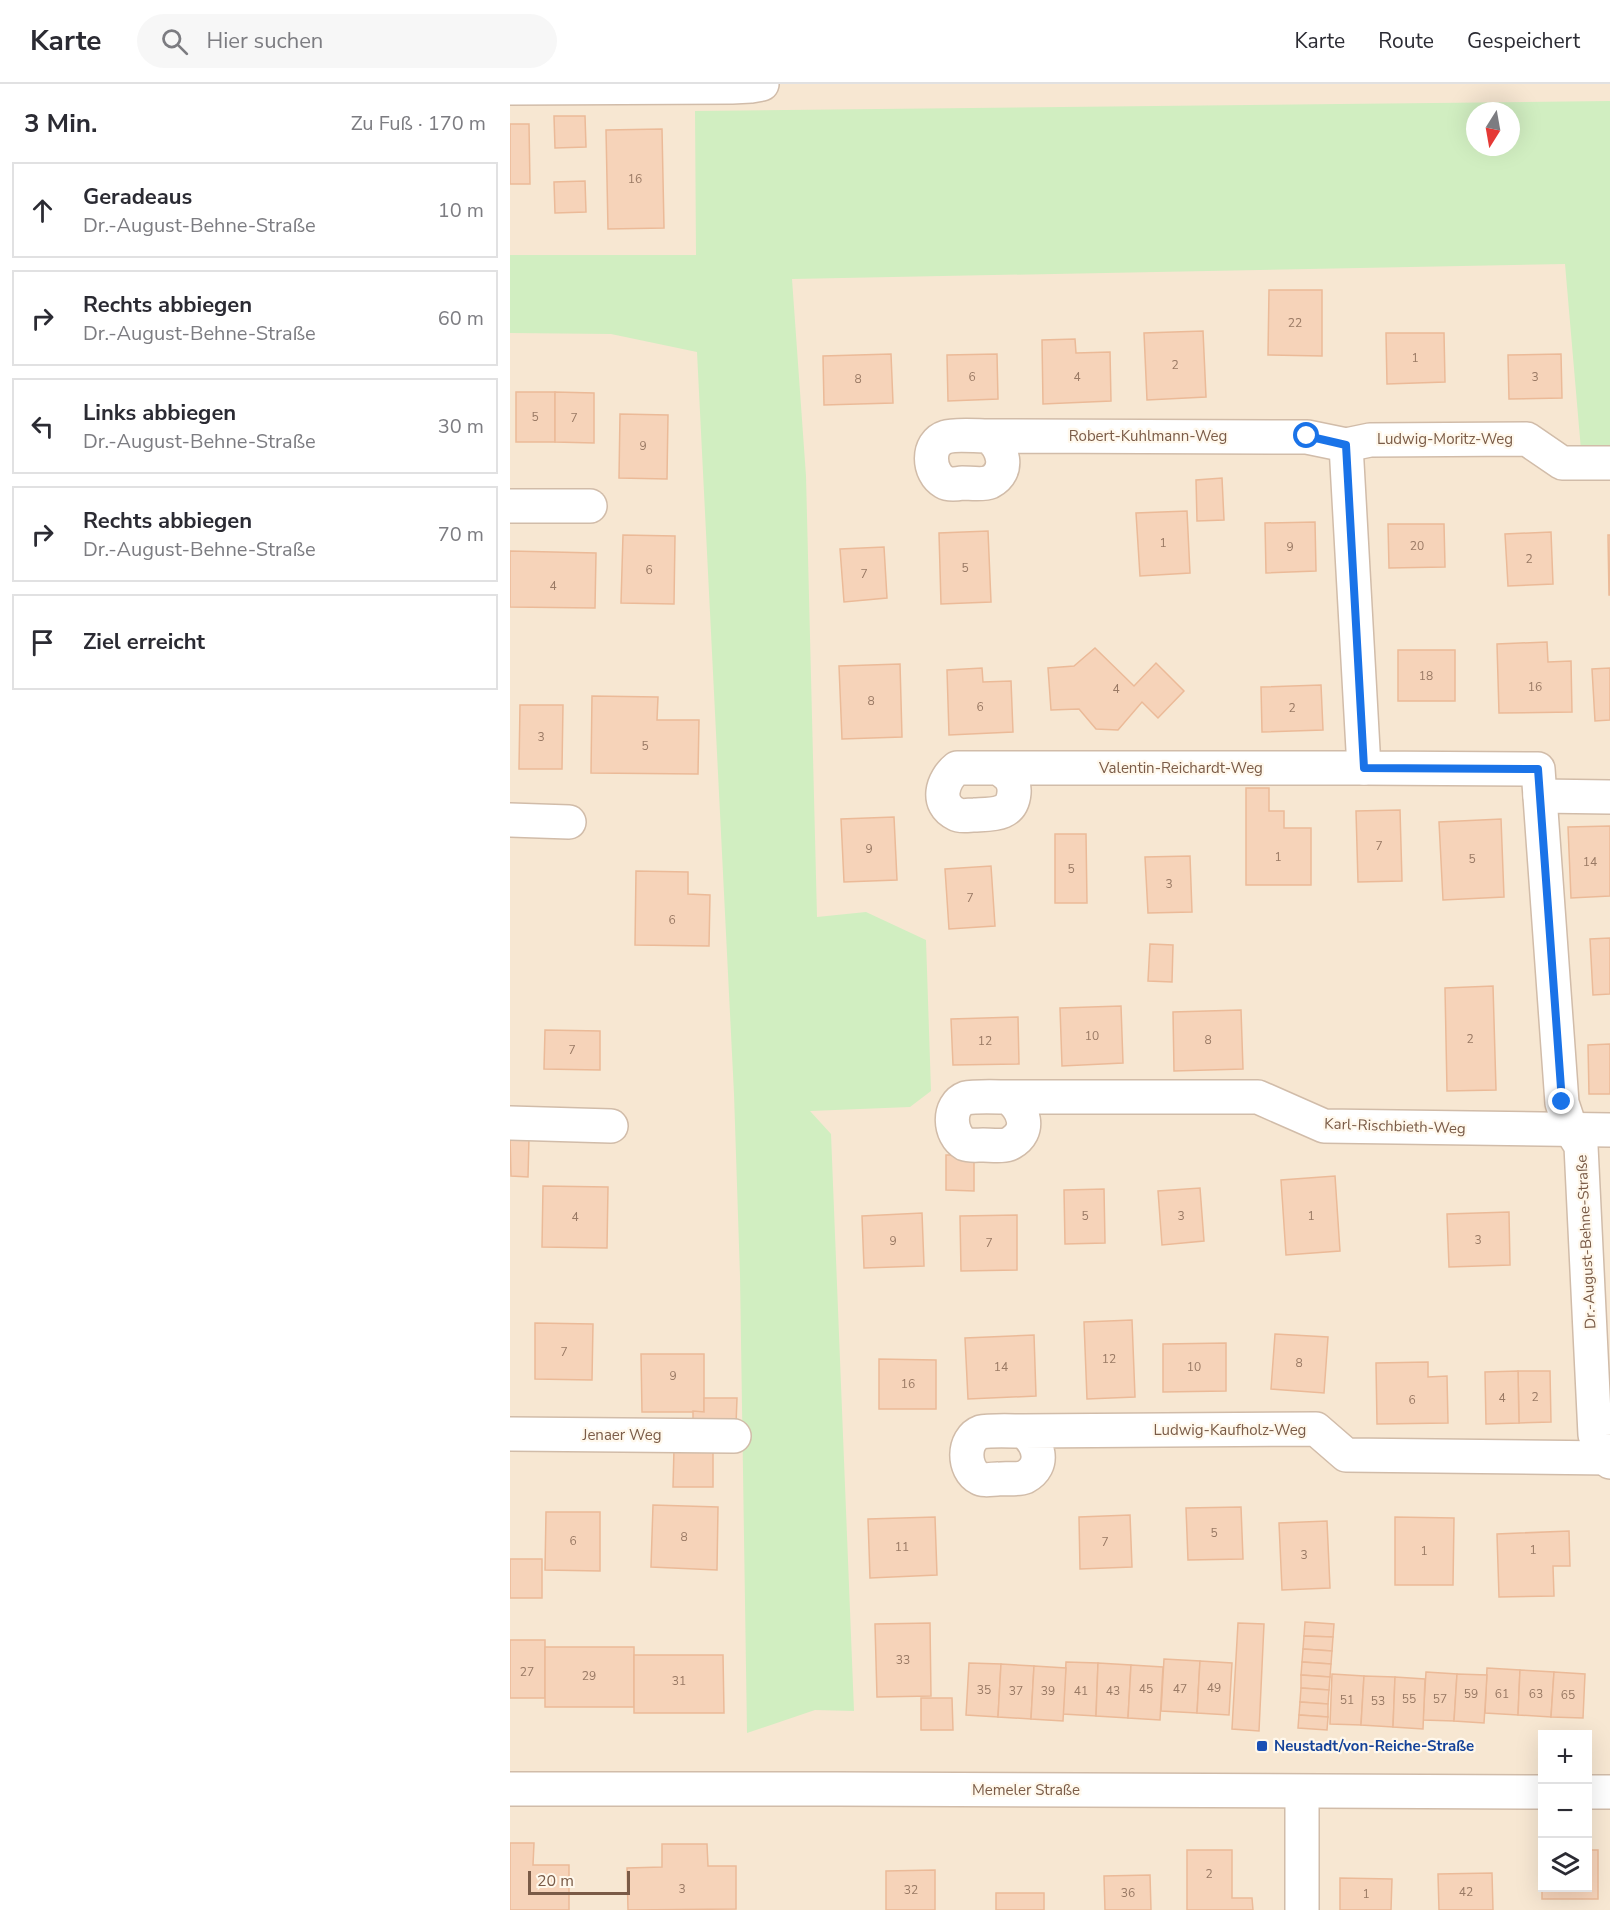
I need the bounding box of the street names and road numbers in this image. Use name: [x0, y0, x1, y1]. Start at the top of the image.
street label: Robert-Kuhlmann-Weg: [1069, 426, 1227, 446]
street label: Ludwig-Moritz-Weg: [1377, 429, 1513, 449]
street label: Valentin-Reichardt-Weg: [1098, 758, 1263, 778]
street label: Karl-Rischbieth-Weg: [1324, 1114, 1466, 1138]
street label: Dr.-August-Behne-Straße: [1571, 1154, 1601, 1330]
street label: Ludwig-Kaufholz-Weg: [1154, 1420, 1306, 1440]
street label: Jenaer Weg: [582, 1425, 661, 1445]
street label: Memeler Straße: [972, 1780, 1080, 1800]

